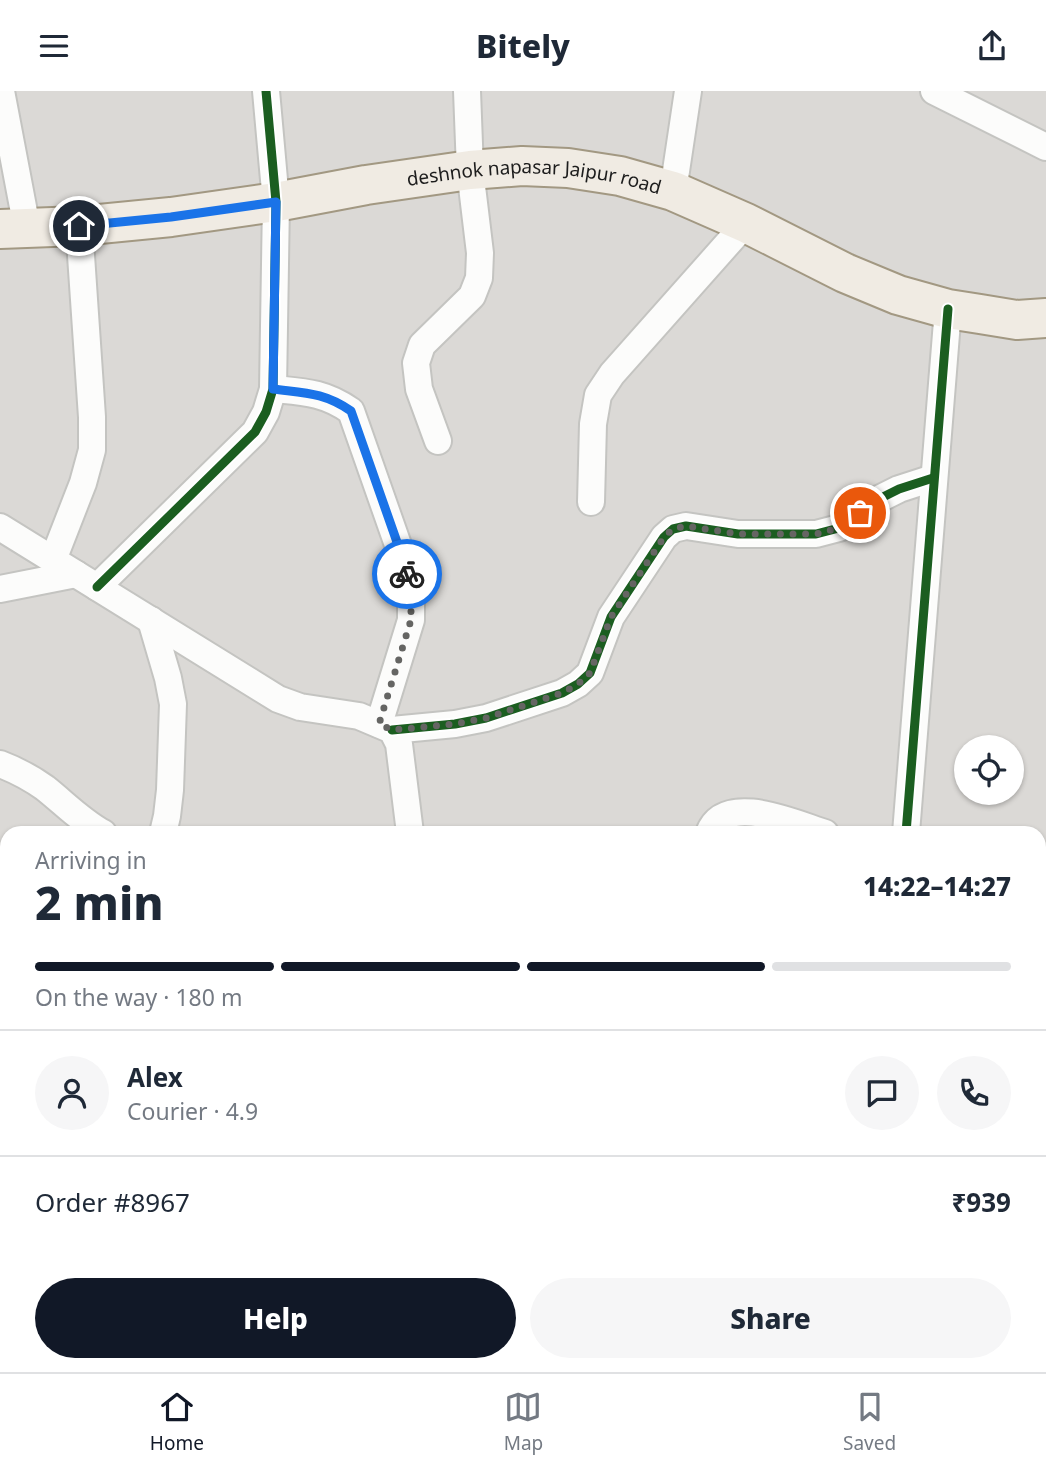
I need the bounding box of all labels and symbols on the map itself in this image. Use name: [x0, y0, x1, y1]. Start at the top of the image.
street label: deshnok napasar Jaipur road: [405, 153, 665, 200]
pin: [49, 196, 109, 256]
pin: [830, 483, 890, 543]
courier: [372, 539, 442, 609]

